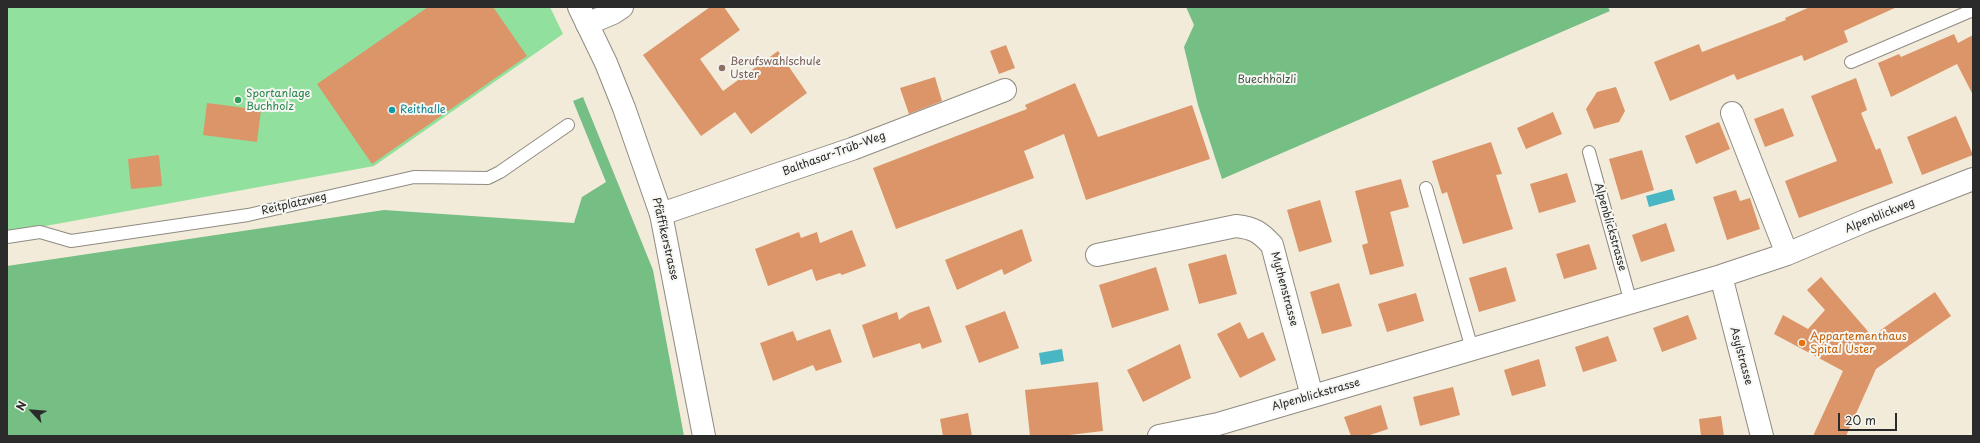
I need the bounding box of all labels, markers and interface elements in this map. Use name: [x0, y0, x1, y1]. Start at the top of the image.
place label: Berufswahlschule Uster: [730, 55, 821, 81]
marker: Berufswahlschule Uster: [717, 63, 727, 73]
park label: Buechhölzli: [1238, 73, 1296, 87]
place label: Sportanlage Buchholz: [246, 87, 310, 113]
marker: Sportanlage Buchholz: [233, 95, 243, 105]
place label: Reithalle: [400, 103, 446, 117]
marker: Reithalle: [387, 105, 397, 115]
street label: Balthasar-Trüb-Weg: [781, 129, 887, 179]
street label: Alpenblickstrasse: [1591, 181, 1629, 273]
street label: Reitplatzweg: [260, 190, 328, 218]
street label: Pfäffikerstrasse: [649, 196, 681, 282]
street label: Alpenblickweg: [1843, 196, 1917, 236]
street label: Mythenstrasse: [1268, 250, 1300, 328]
street label: Asylstrasse: [1727, 326, 1755, 386]
place label: Appartementhaus Spital Uster: [1810, 330, 1907, 356]
marker: Appartementhaus Spital Uster: [1797, 338, 1807, 348]
street label: Alpenblickstrasse: [1270, 376, 1362, 414]
north arrow: [12, 391, 52, 431]
text: N: [11, 398, 30, 413]
scale bar: [1840, 405, 1899, 431]
text: 20 m: [1845, 411, 1876, 429]

